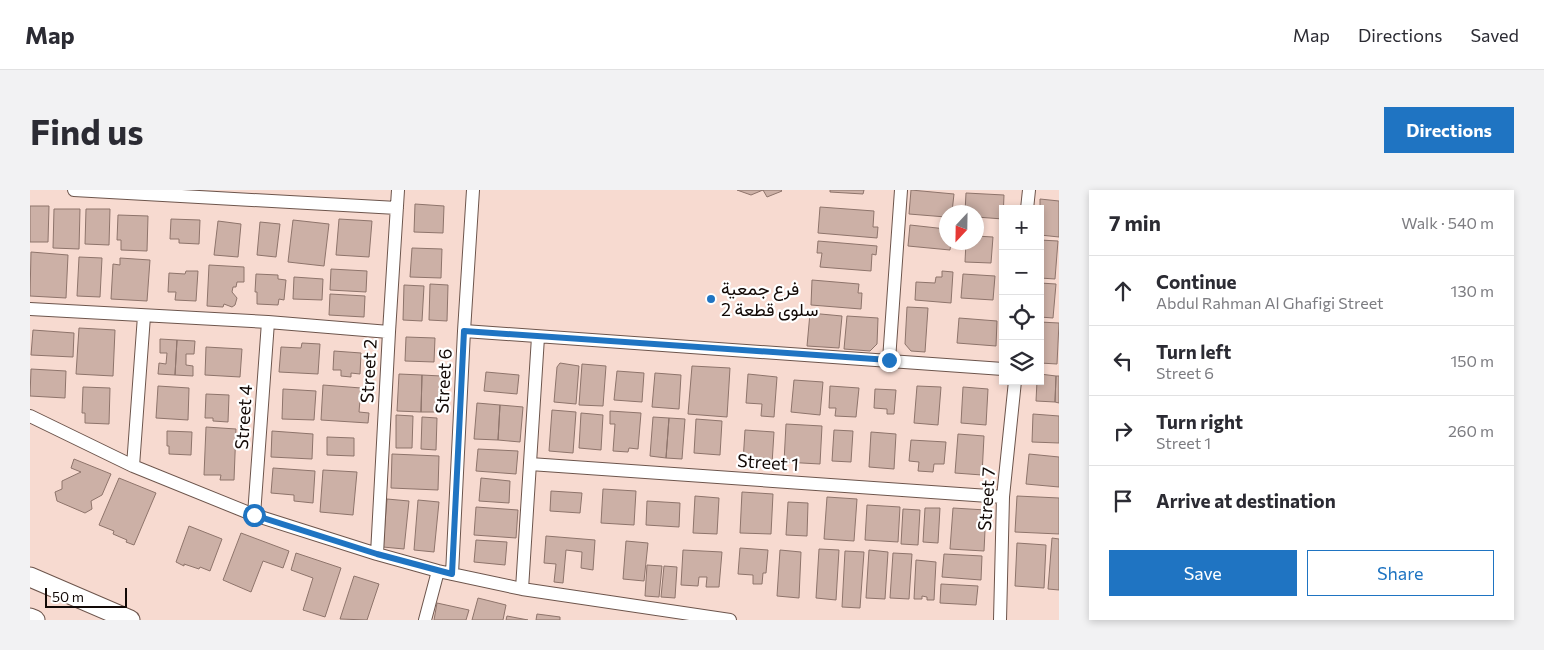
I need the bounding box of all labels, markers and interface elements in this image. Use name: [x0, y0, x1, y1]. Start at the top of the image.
text: Map: [25, 20, 75, 49]
text: Map: [1293, 24, 1330, 46]
text: Directions: [1358, 24, 1442, 46]
text: Saved: [1470, 24, 1519, 46]
button: Directions: [1384, 107, 1514, 153]
text: Find us: [30, 109, 144, 152]
north arrow: [939, 205, 984, 250]
map controls: [999, 205, 1044, 385]
button: +: [999, 205, 1044, 250]
text: 7 min: [1109, 210, 1161, 235]
text: Walk · 540 m: [1401, 213, 1494, 232]
button: −: [999, 250, 1044, 295]
text: Continue: [1156, 270, 1236, 293]
place label: فرع جمعية سلوى قطعة 2: [721, 277, 819, 321]
icon: ahead: [1109, 277, 1137, 305]
text: 130 m: [1451, 281, 1494, 300]
marker: فرع جمعية سلوى قطعة 2: [705, 293, 717, 305]
text: Abdul Rahman Al Ghafigi Street: [1156, 293, 1384, 312]
button: locate: [999, 295, 1044, 340]
street label: Street 2: [355, 338, 381, 404]
button: layers: [999, 340, 1044, 385]
text: Turn left: [1156, 340, 1231, 363]
icon: left: [1109, 347, 1137, 375]
street label: Street 6: [430, 348, 456, 414]
route end: [878, 349, 901, 372]
text: 150 m: [1451, 351, 1494, 370]
text: Street 6: [1156, 363, 1214, 382]
street label: Street 4: [230, 383, 256, 450]
text: Turn right: [1156, 410, 1243, 433]
icon: right: [1109, 417, 1137, 445]
text: 260 m: [1448, 421, 1494, 440]
text: Street 1: [1156, 433, 1211, 452]
street label: Street 1: [736, 449, 800, 475]
street label: Street 7: [973, 466, 999, 532]
icon: arrive: [1109, 487, 1137, 515]
text: Arrive at destination: [1156, 489, 1336, 512]
route start: [243, 504, 266, 527]
button: Save: [1109, 550, 1297, 596]
button: Share: [1307, 550, 1494, 596]
scale bar: [45, 585, 128, 608]
text: 50 m: [52, 588, 84, 605]

